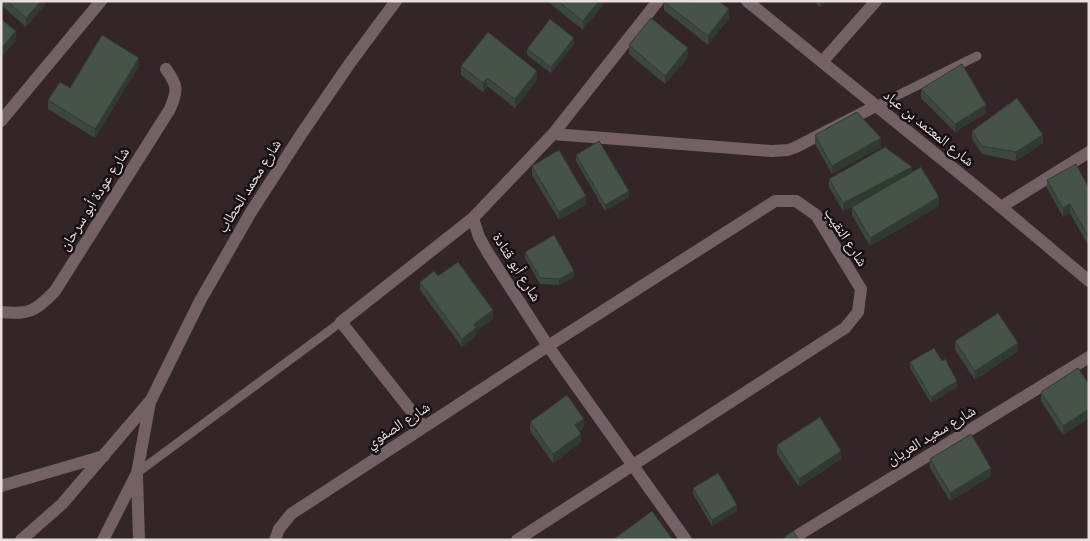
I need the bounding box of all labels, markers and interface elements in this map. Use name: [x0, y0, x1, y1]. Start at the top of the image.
street label: شارع المعتمد بن عباد: [879, 86, 978, 171]
street label: شارع محمد الحطاب: [213, 136, 286, 237]
street label: شارع عودة أبو سرحان: [55, 144, 134, 255]
street label: شارع النقيب: [819, 204, 872, 270]
street label: شارع أبو قتادة: [488, 229, 545, 305]
street label: شارع الصفوي: [363, 398, 435, 455]
street label: شارع سعيد العريان: [883, 401, 979, 469]

